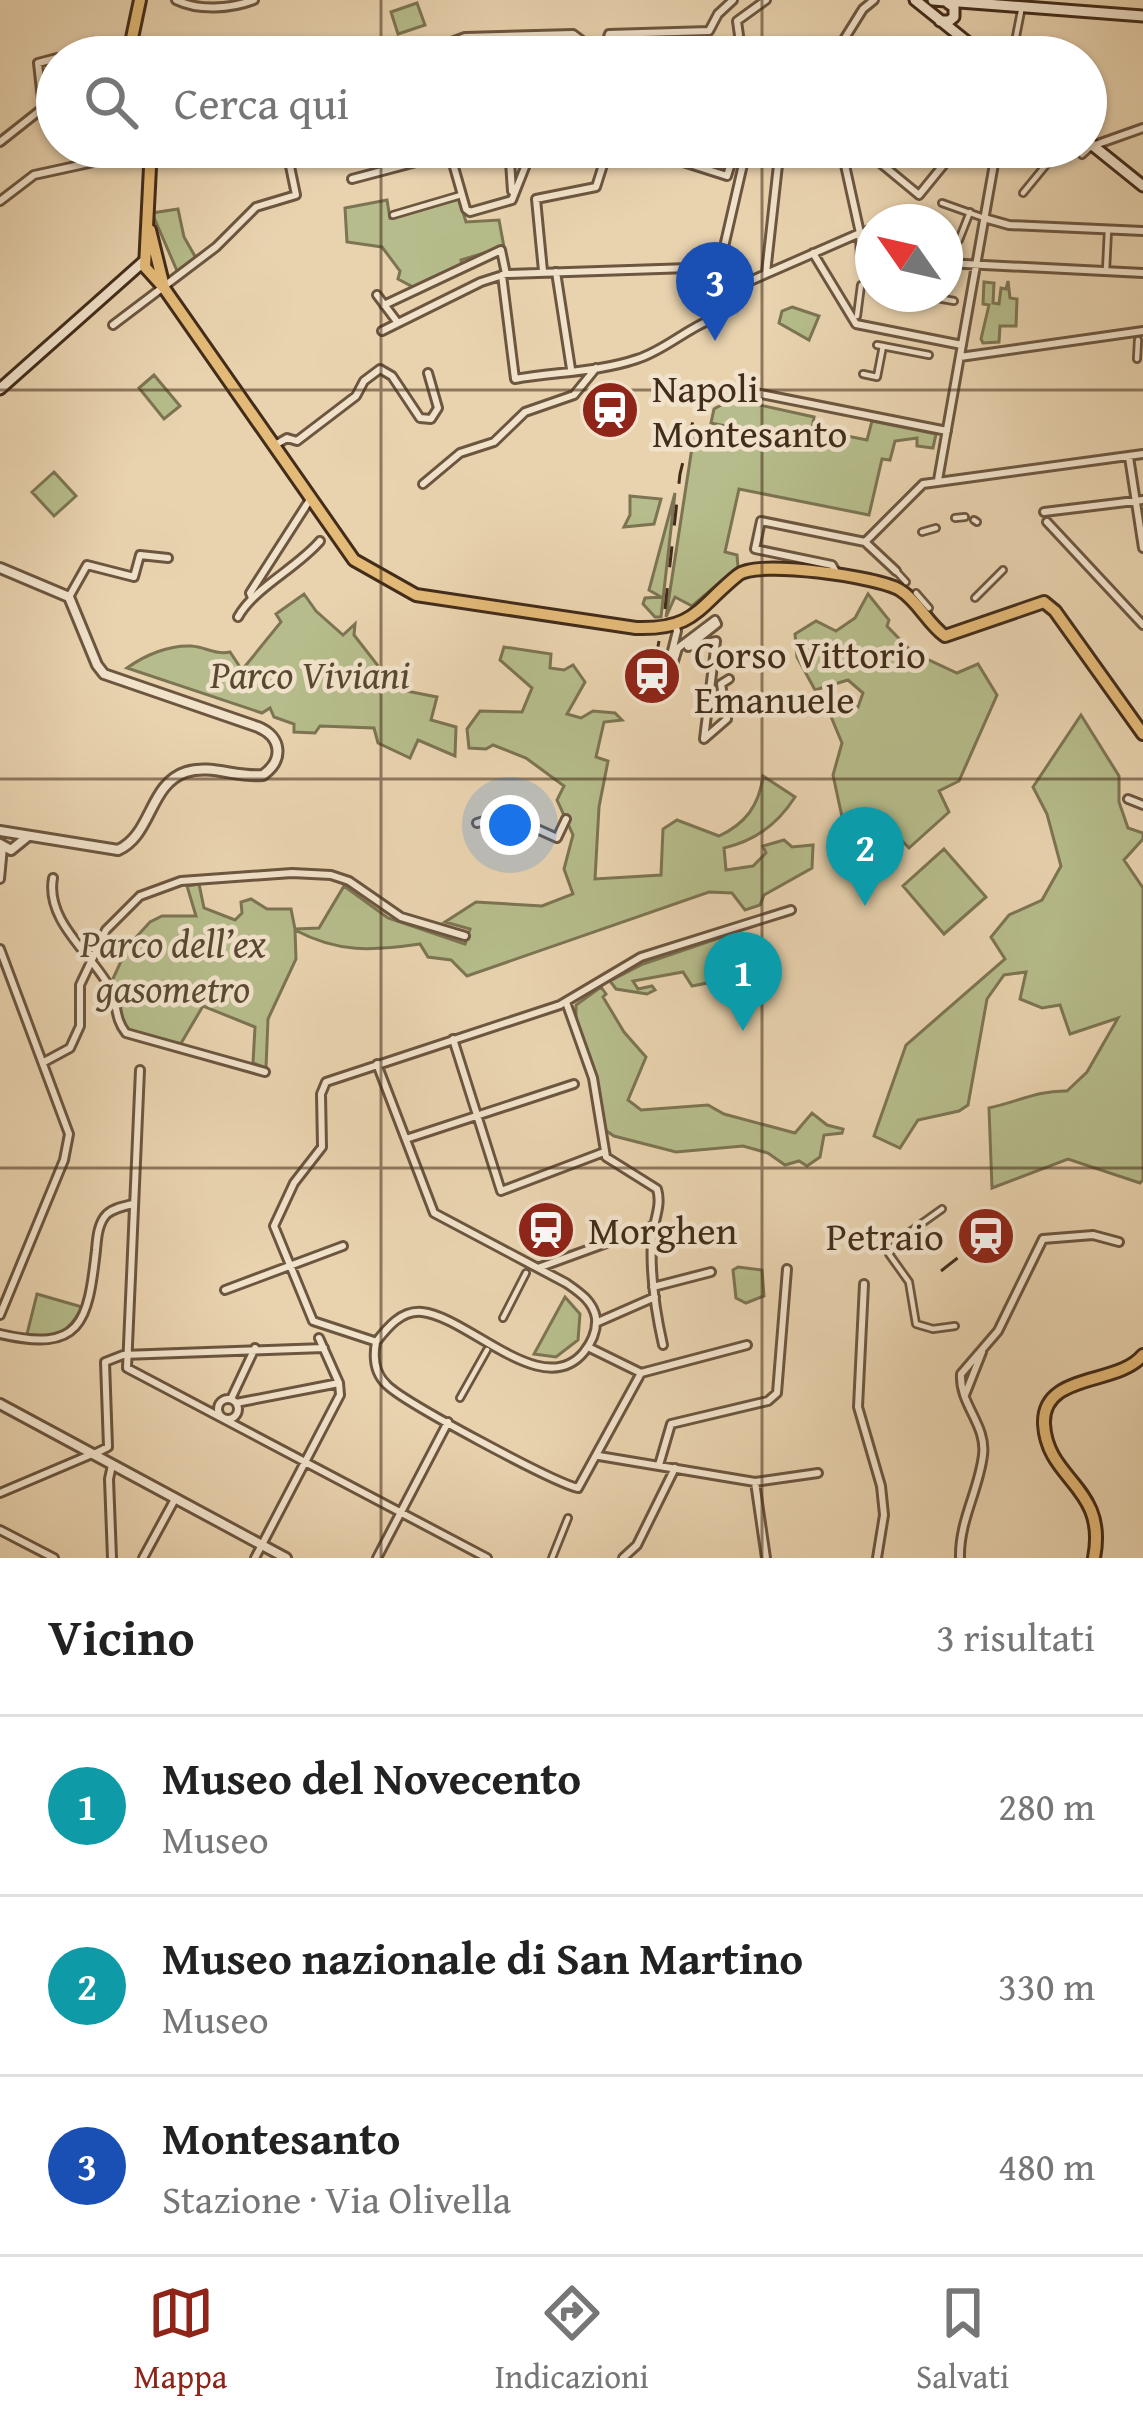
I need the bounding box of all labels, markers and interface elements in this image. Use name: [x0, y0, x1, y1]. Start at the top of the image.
search box: [36, 36, 1107, 168]
icon: search: [78, 69, 144, 135]
text: Cerca qui: [174, 70, 349, 135]
north arrow: [855, 204, 963, 312]
pin: 3: [676, 242, 754, 341]
place label: Napoli Montesanto: [652, 359, 847, 461]
station icon: Napoli Montesanto: [579, 379, 641, 441]
place label: Corso Vittorio Emanuele: [694, 625, 926, 727]
park label: Parco Viviani: [209, 645, 410, 702]
station icon: Corso Vittorio Emanuele: [621, 645, 683, 707]
your location: [480, 795, 540, 855]
pin: 2: [826, 807, 904, 906]
park label: Parco dell’ex gasometro: [79, 914, 266, 1016]
pin: 1: [704, 932, 782, 1031]
station icon: Morghen: [515, 1199, 577, 1261]
place label: Morghen: [588, 1201, 738, 1258]
station icon: Petraio: [955, 1205, 1017, 1267]
place label: Petraio: [826, 1207, 944, 1264]
text: Vicino: [48, 1599, 195, 1674]
text: 3 risultati: [936, 1608, 1095, 1665]
text: Museo del Novecento: [162, 1745, 581, 1810]
text: 1: [77, 1777, 97, 1834]
text: 280 m: [998, 1777, 1095, 1834]
text: Museo: [162, 1810, 269, 1867]
text: Museo nazionale di San Martino: [162, 1925, 803, 1990]
text: 2: [77, 1957, 97, 2014]
text: 330 m: [998, 1957, 1095, 2014]
text: Museo: [162, 1990, 269, 2047]
text: Montesanto: [162, 2105, 400, 2170]
text: 3: [77, 2137, 97, 2194]
text: 480 m: [998, 2137, 1095, 2194]
text: Stazione · Via Olivella: [162, 2170, 511, 2227]
tab: Mappa: [134, 2280, 227, 2400]
tab: Indicazioni: [495, 2280, 649, 2400]
tab: Salvati: [916, 2280, 1009, 2400]

